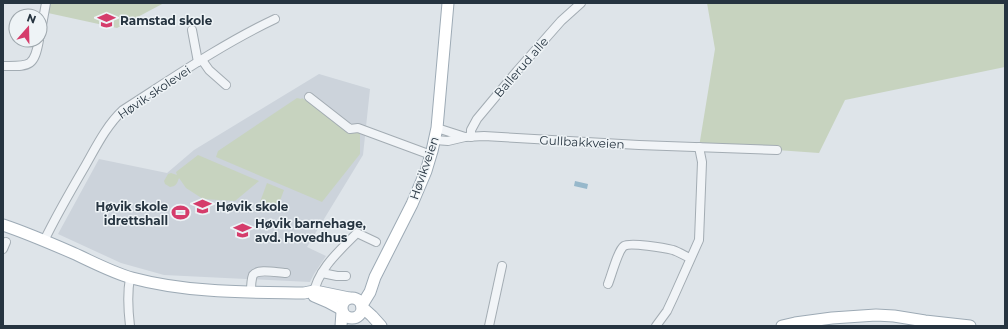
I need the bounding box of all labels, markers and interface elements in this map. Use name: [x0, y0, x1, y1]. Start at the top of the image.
north arrow: [8, 8, 48, 48]
school or university icon: Ramstad skole: [97, 10, 117, 30]
text: N: [25, 11, 38, 27]
place label: Ramstad skole: [120, 13, 213, 28]
street label: Ballerud alle: [491, 34, 551, 100]
street label: Høvik skolevei: [115, 62, 193, 122]
street label: Gullbakkveien: [539, 132, 625, 152]
street label: Høvikveien: [406, 134, 442, 202]
school or university icon: Høvik skole: [193, 196, 213, 216]
place label: Høvik skole idrettshall: [96, 199, 168, 228]
place label: Høvik skole: [216, 199, 289, 214]
sports icon: Høvik skole idrettshall: [171, 203, 191, 223]
place label: Høvik barnehage, avd. Hovedhus: [255, 216, 366, 245]
school or university icon: Høvik barnehage, avd. Hovedhus: [232, 220, 252, 240]

